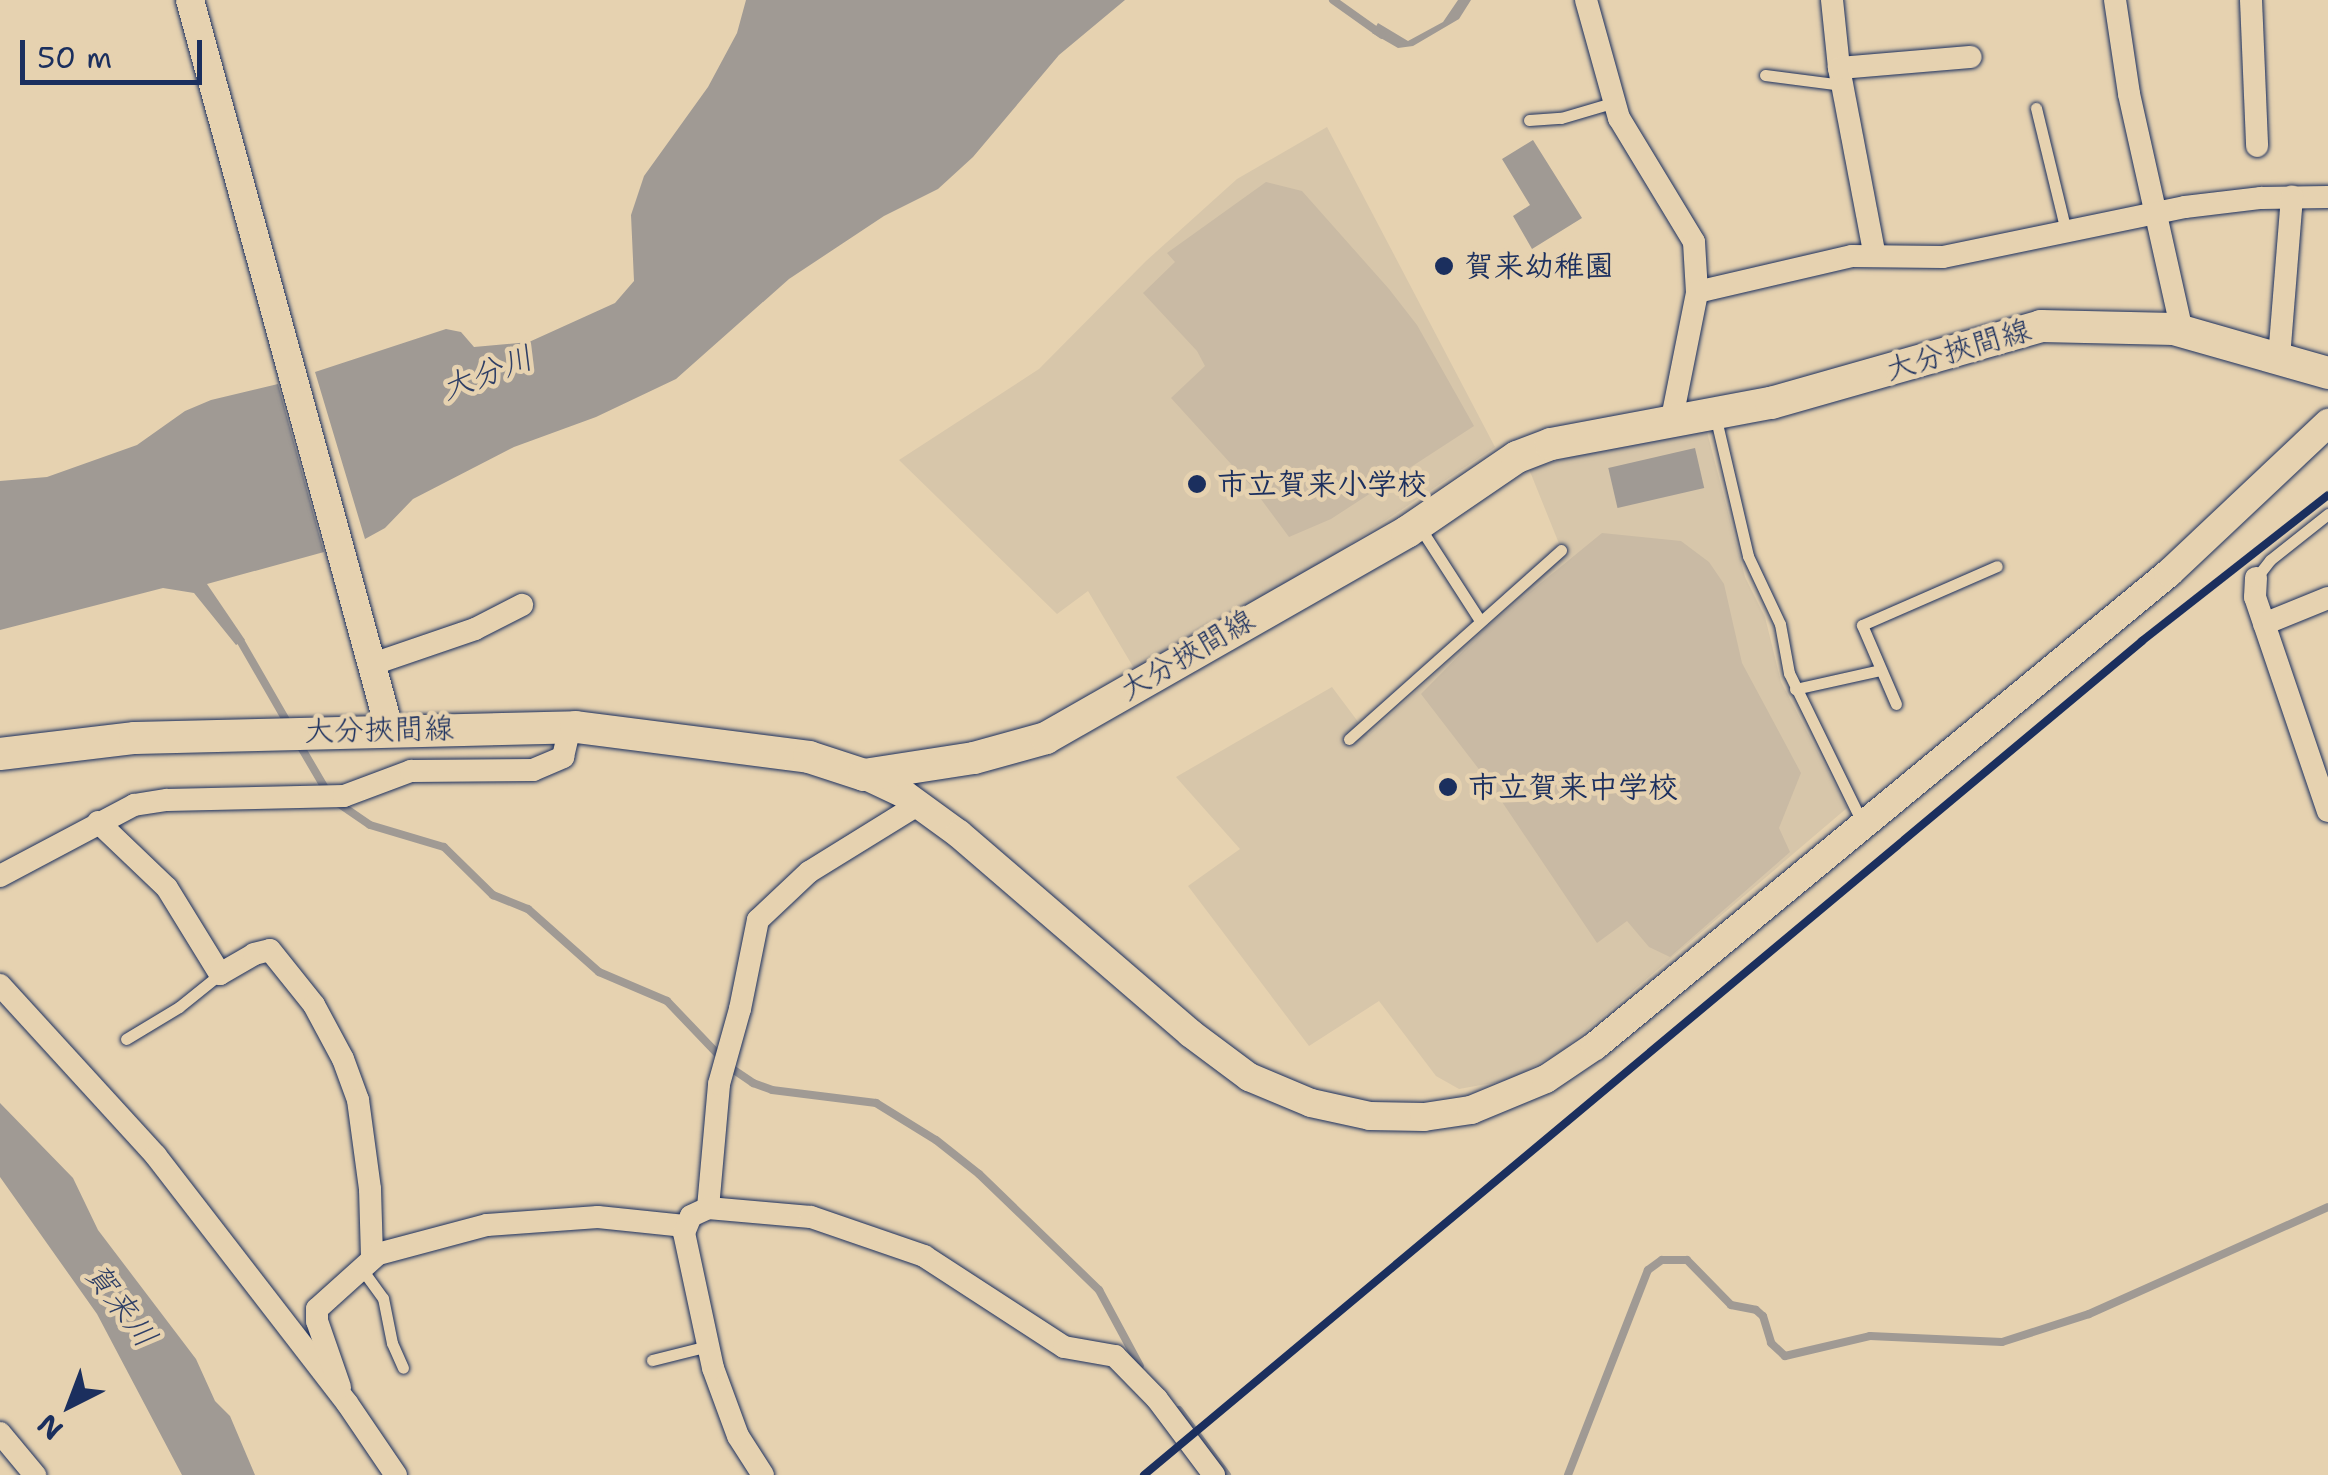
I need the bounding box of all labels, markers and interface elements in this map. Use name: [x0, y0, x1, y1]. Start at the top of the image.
scale bar: [25, 20, 208, 82]
text: 50 m: [37, 37, 112, 78]
place label: 賀来幼稚園: [1464, 248, 1614, 284]
marker: 賀来幼稚園: [1433, 255, 1455, 277]
street label: 大分挾間線: [1881, 312, 2035, 388]
water label: 大分川: [435, 338, 539, 408]
place label: 市立賀来小学校: [1217, 466, 1427, 502]
marker: 市立賀来小学校: [1186, 473, 1208, 495]
street label: 大分挾間線: [1113, 602, 1261, 708]
street label: 大分挾間線: [304, 711, 454, 749]
place label: 市立賀来中学校: [1468, 769, 1678, 805]
marker: 市立賀来中学校: [1437, 776, 1459, 798]
water label: 賀来川: [77, 1255, 165, 1355]
north arrow: [20, 1355, 120, 1455]
text: N: [29, 1406, 71, 1449]

